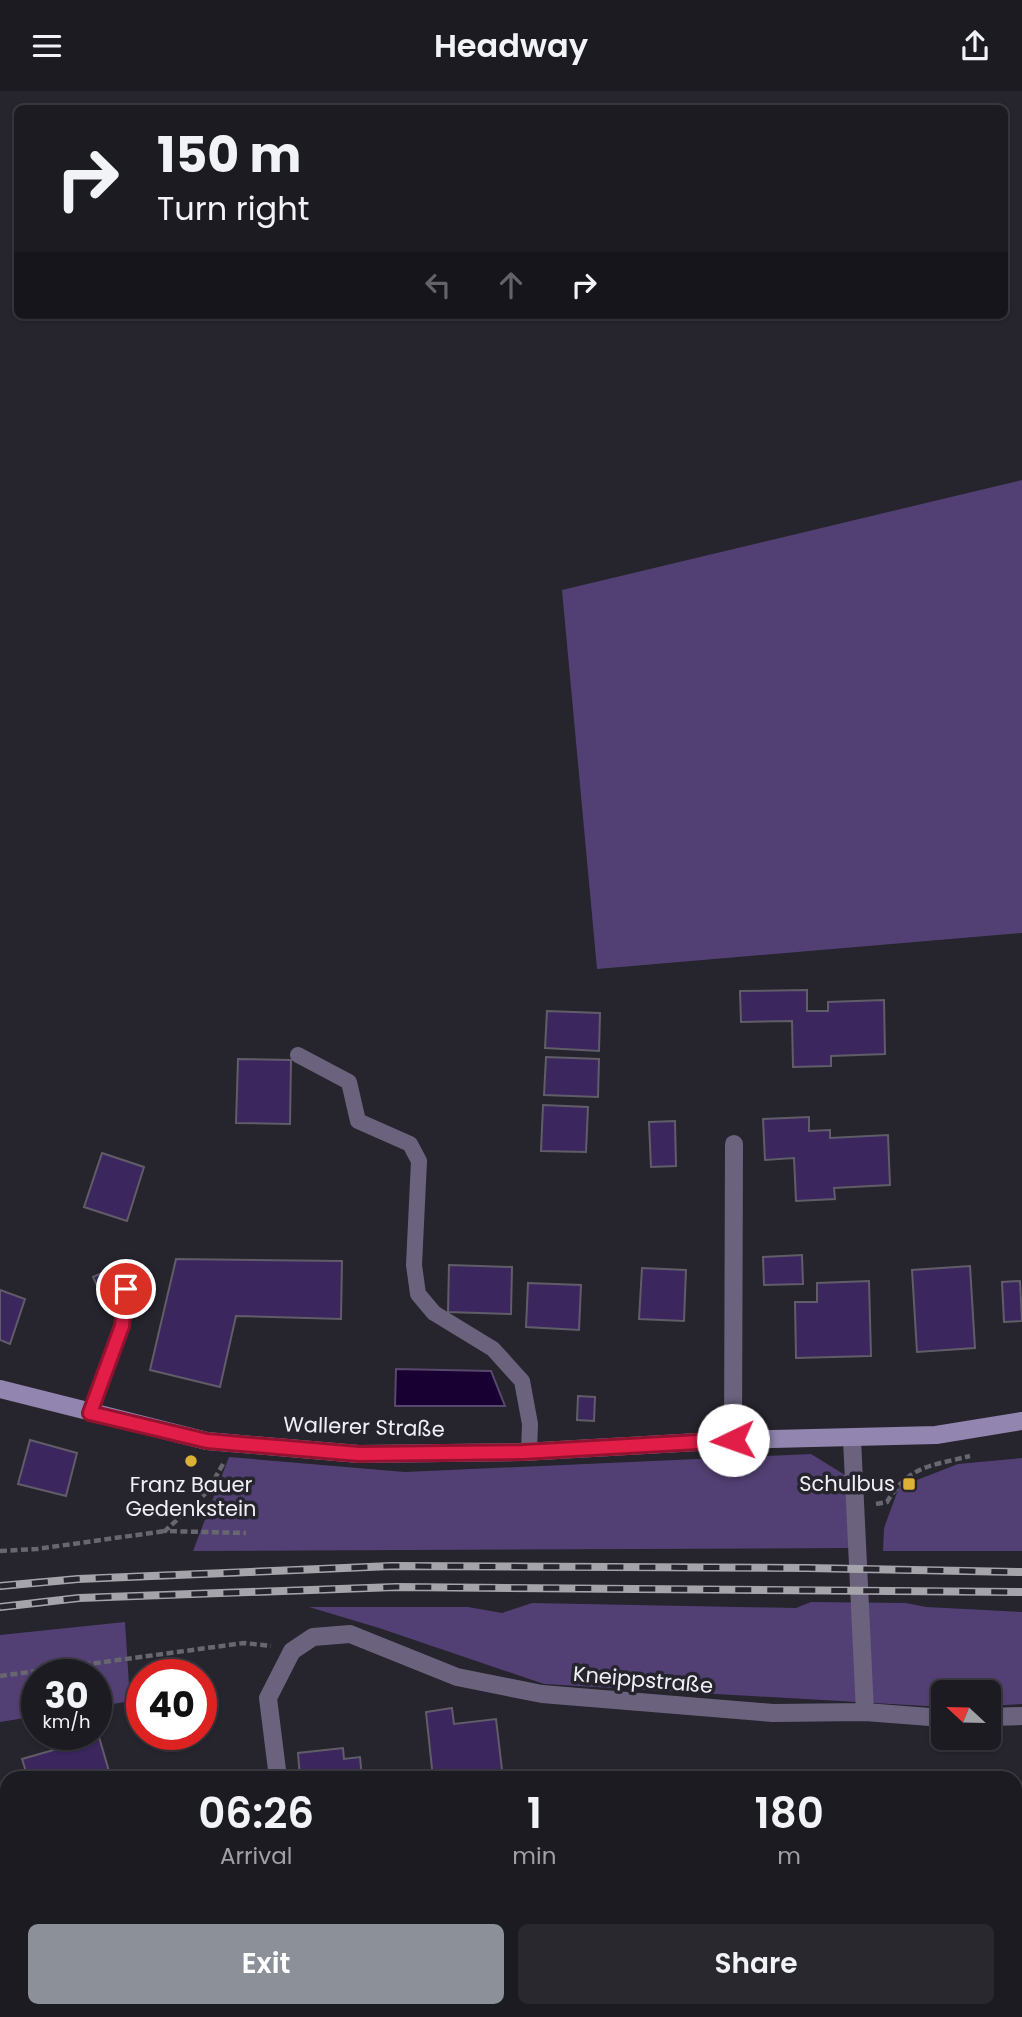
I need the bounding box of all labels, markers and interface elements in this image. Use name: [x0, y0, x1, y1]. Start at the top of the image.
text: Headway: [434, 23, 588, 68]
icon: menu: [28, 27, 66, 65]
icon: share: [956, 27, 994, 65]
text: 150 m: [157, 121, 302, 189]
icon: right: [42, 133, 133, 224]
text: Turn right: [157, 186, 309, 231]
icon: left: [419, 266, 457, 304]
icon: ahead: [492, 266, 530, 304]
icon: right: [565, 266, 603, 304]
pin: [96, 1259, 156, 1319]
icon: arrive: [107, 1270, 145, 1308]
position arrow: [696, 1403, 770, 1477]
street label: Wallerer Straße: [283, 1409, 445, 1444]
marker: Franz Bauer Gedenkstein: [183, 1453, 199, 1469]
place label: Schulbus: [799, 1469, 895, 1498]
place label: Franz Bauer Gedenkstein: [125, 1470, 257, 1523]
marker: Schulbus: [901, 1476, 917, 1492]
speed limit sign: 40: [126, 1659, 217, 1750]
street label: Kneippstraße: [572, 1659, 714, 1700]
text: 30: [45, 1671, 89, 1720]
north arrow: [931, 1680, 1001, 1750]
map controls: [931, 1680, 1001, 1750]
text: km/h: [43, 1709, 90, 1734]
text: 06:26: [198, 1784, 314, 1843]
text: 1: [527, 1784, 542, 1843]
text: 180: [755, 1784, 824, 1843]
text: Arrival: [220, 1840, 292, 1872]
text: min: [512, 1840, 556, 1872]
text: m: [777, 1840, 801, 1872]
button: Exit: [28, 1924, 504, 2004]
button: Share: [518, 1924, 994, 2004]

